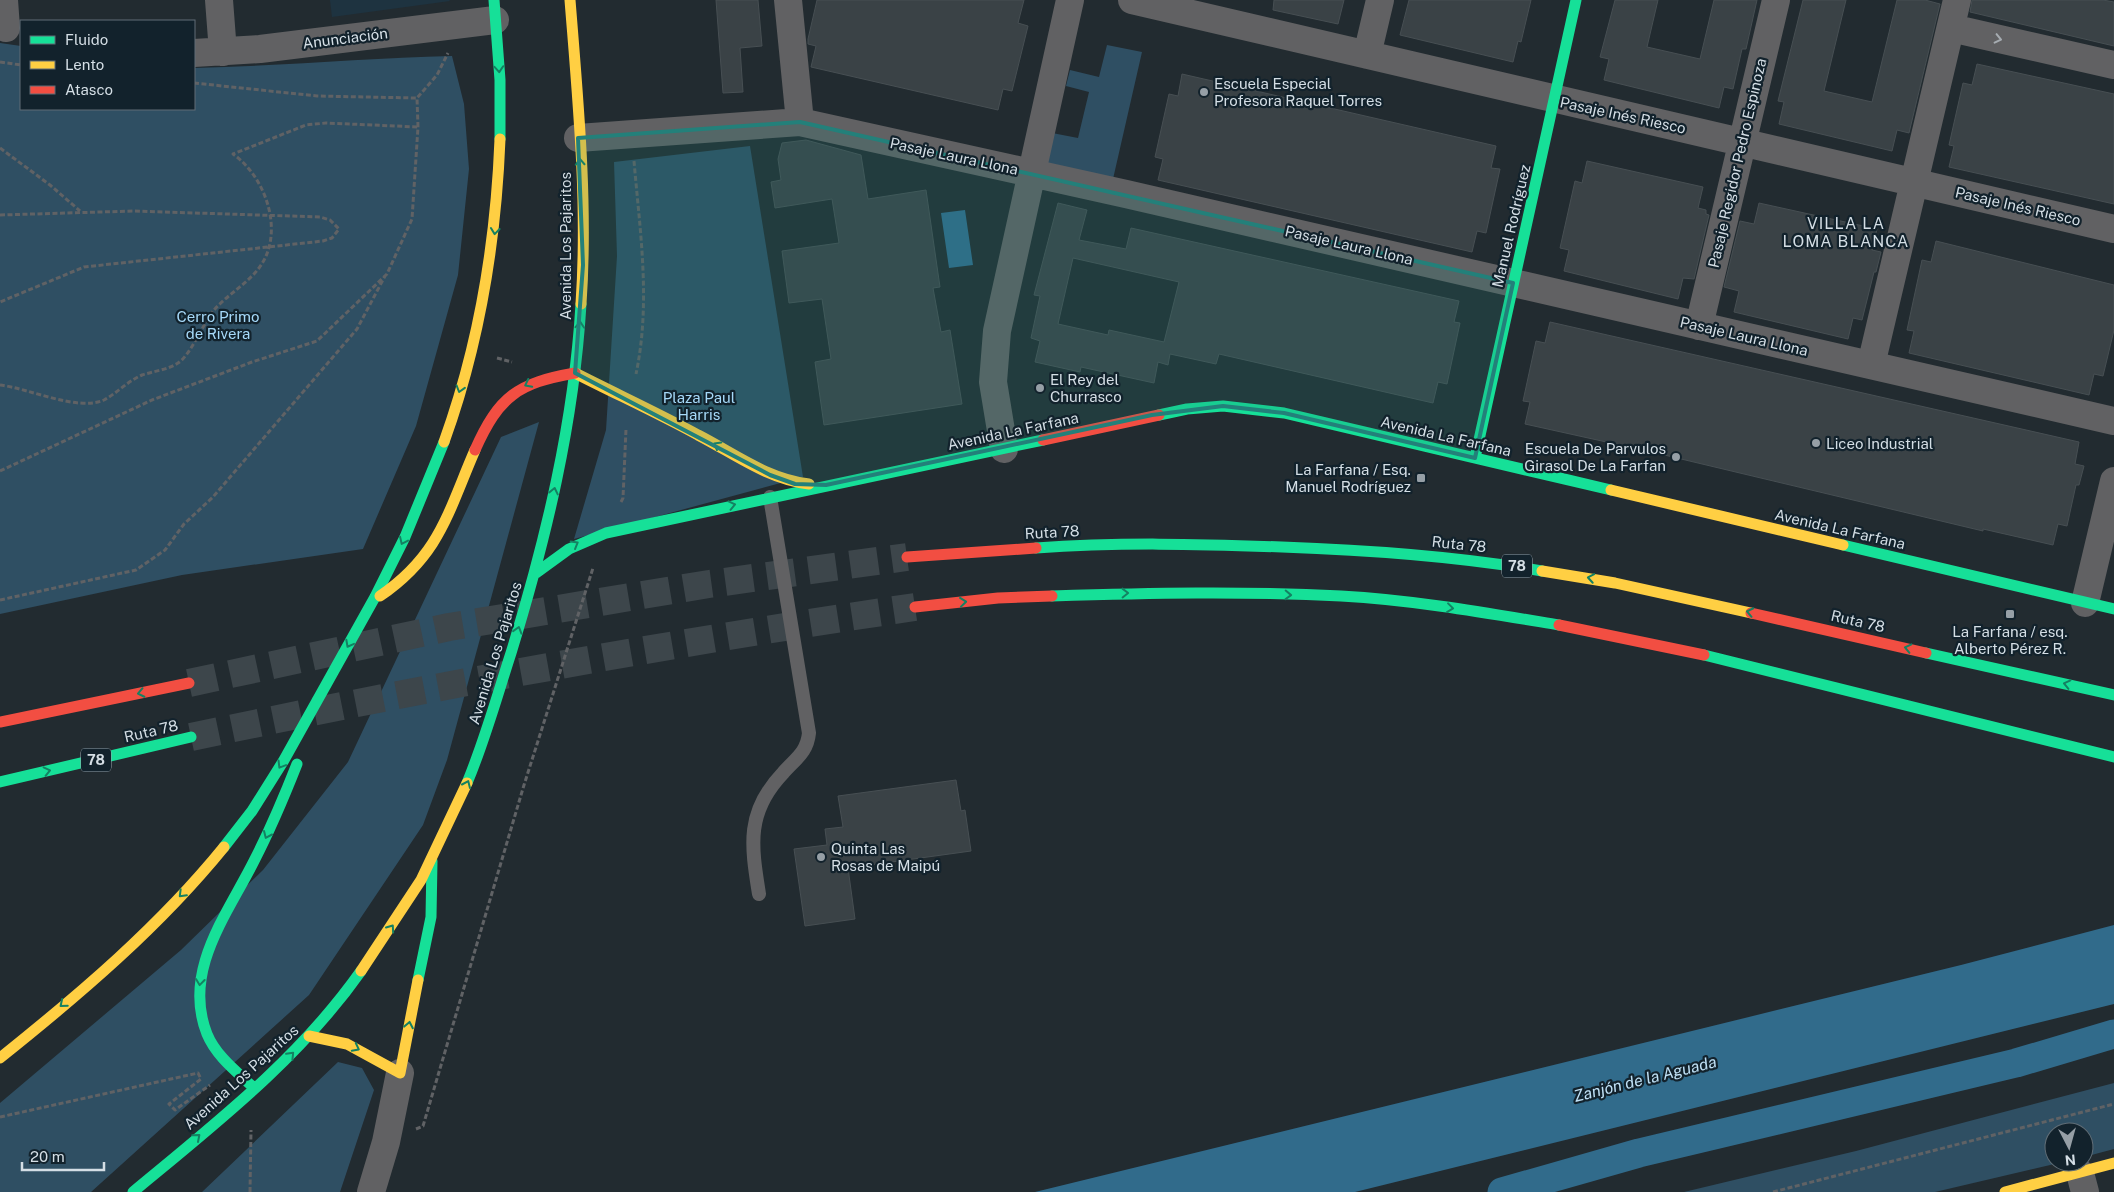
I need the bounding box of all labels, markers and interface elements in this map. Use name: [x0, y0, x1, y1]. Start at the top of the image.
legend: [20, 20, 195, 110]
street label: Anunciación: [301, 24, 389, 52]
text: Fluido: [65, 31, 108, 48]
one-way arrow: [1994, 33, 2003, 44]
text: Lento: [65, 56, 104, 73]
street label: Pasaje Regidor Pedro Espinoza: [1705, 57, 1769, 269]
one-way arrow: [493, 65, 504, 73]
place label: Escuela Especial Profesora Raquel Torres: [1214, 75, 1382, 109]
text: Atasco: [65, 81, 113, 98]
marker: Escuela Especial Profesora Raquel Torres: [1198, 86, 1210, 98]
street label: Pasaje Inés Riesco: [1558, 93, 1688, 137]
street label: Pasaje Laura Llona: [888, 134, 1020, 178]
one-way arrow: [574, 158, 585, 166]
street label: Manuel Rodríguez: [1489, 163, 1533, 289]
street label: Avenida Los Pajaritos: [557, 172, 574, 320]
street label: Pasaje Inés Riesco: [1954, 183, 2082, 229]
district label: VILLA LA LOMA BLANCA: [1783, 214, 1909, 251]
street label: Pasaje Laura Llona: [1283, 222, 1415, 268]
one-way arrow: [489, 227, 500, 235]
park label: Cerro Primo de Rivera: [176, 308, 260, 342]
street label: Pasaje Laura Llona: [1678, 313, 1810, 359]
one-way arrow: [574, 320, 585, 328]
place label: El Rey del Churrasco: [1050, 371, 1122, 405]
one-way arrow: [524, 378, 533, 388]
marker: El Rey del Churrasco: [1034, 382, 1046, 394]
one-way arrow: [456, 385, 466, 393]
park label: Plaza Paul Harris: [663, 389, 735, 423]
street label: Avenida La Farfana: [946, 409, 1080, 453]
street label: Avenida La Farfana: [1379, 413, 1513, 459]
place label: Liceo Industrial: [1826, 435, 1933, 452]
marker: Liceo Industrial: [1810, 437, 1822, 449]
place label: Escuela De Parvulos Girasol De La Farfan: [1524, 440, 1666, 474]
one-way arrow: [713, 441, 722, 451]
marker: Escuela De Parvulos Girasol De La Farfan: [1670, 451, 1682, 463]
place label: La Farfana / Esq. Manuel Rodríguez: [1285, 461, 1411, 495]
marker: La Farfana / Esq. Manuel Rodríguez: [1415, 472, 1427, 484]
one-way arrow: [548, 487, 559, 496]
one-way arrow: [728, 500, 737, 511]
street label: Avenida La Farfana: [1773, 506, 1907, 552]
street label: Ruta 78: [1024, 522, 1080, 542]
street label: Ruta 78: [1431, 533, 1487, 555]
one-way arrow: [399, 536, 409, 545]
one-way arrow: [570, 541, 579, 551]
road number: 78: [1502, 554, 1532, 578]
one-way arrow: [1586, 574, 1595, 584]
street label: Avenida Los Pajaritos: [465, 580, 525, 726]
one-way arrow: [1122, 588, 1130, 598]
one-way arrow: [1284, 590, 1292, 600]
one-way arrow: [960, 597, 968, 608]
one-way arrow: [1445, 602, 1454, 612]
one-way arrow: [1745, 607, 1754, 618]
street label: Ruta 78: [1829, 607, 1887, 635]
marker: La Farfana / esq. Alberto Pérez R.: [2004, 608, 2016, 620]
place label: La Farfana / esq. Alberto Pérez R.: [1952, 623, 2068, 657]
one-way arrow: [512, 627, 522, 635]
one-way arrow: [345, 639, 355, 648]
one-way arrow: [1904, 643, 1913, 654]
one-way arrow: [2062, 679, 2071, 690]
one-way arrow: [137, 687, 146, 698]
street label: Ruta 78: [122, 717, 180, 745]
road number: 78: [81, 748, 111, 772]
one-way arrow: [278, 760, 288, 769]
one-way arrow: [43, 766, 52, 777]
one-way arrow: [460, 780, 471, 789]
one-way arrow: [262, 830, 273, 839]
place label: Quinta Las Rosas de Maipú: [831, 840, 940, 874]
marker: Quinta Las Rosas de Maipú: [815, 851, 827, 863]
one-way arrow: [179, 888, 188, 897]
one-way arrow: [385, 924, 394, 934]
one-way arrow: [195, 979, 206, 987]
one-way arrow: [60, 999, 69, 1008]
one-way arrow: [404, 1020, 414, 1029]
street label: Avenida Los Pajaritos: [180, 1021, 302, 1133]
one-way arrow: [351, 1042, 360, 1052]
one-way arrow: [285, 1052, 294, 1061]
water label: Zanjón de la Aguada: [1572, 1052, 1718, 1106]
north arrow: [2044, 1122, 2094, 1172]
one-way arrow: [191, 1135, 200, 1143]
scale bar: [22, 1140, 105, 1172]
text: 20 m: [30, 1148, 65, 1165]
text: N: [2064, 1151, 2077, 1168]

